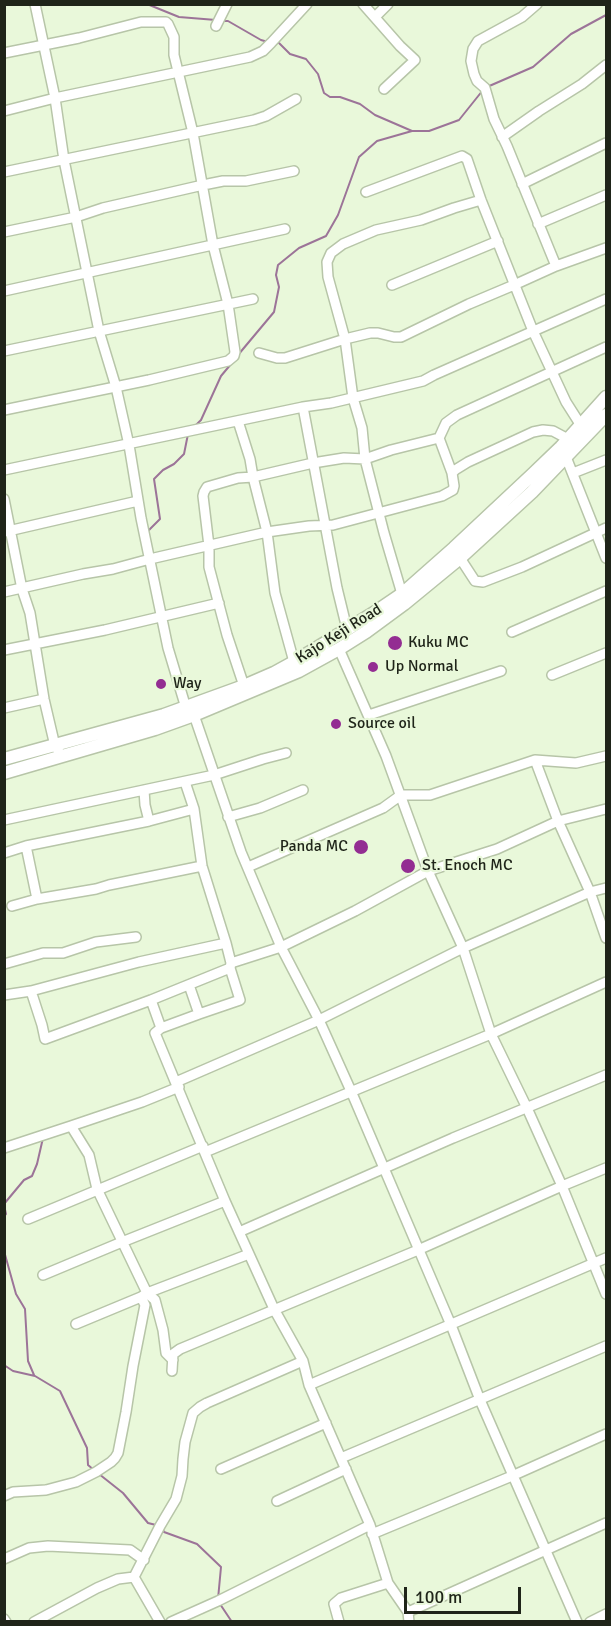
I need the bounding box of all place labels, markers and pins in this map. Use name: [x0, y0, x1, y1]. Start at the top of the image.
place label: Kuku MC: [408, 633, 469, 653]
marker: Kuku MC: [386, 634, 404, 652]
place label: Up Normal: [385, 657, 458, 677]
marker: Up Normal: [366, 660, 380, 674]
place label: Way: [173, 674, 201, 694]
marker: Way: [154, 677, 168, 691]
place label: Source oil: [348, 714, 416, 734]
marker: Source oil: [329, 717, 343, 731]
place label: Panda MC: [280, 837, 348, 857]
marker: Panda MC: [352, 838, 370, 856]
place label: St. Enoch MC: [422, 856, 513, 876]
marker: St. Enoch MC: [399, 857, 417, 875]

